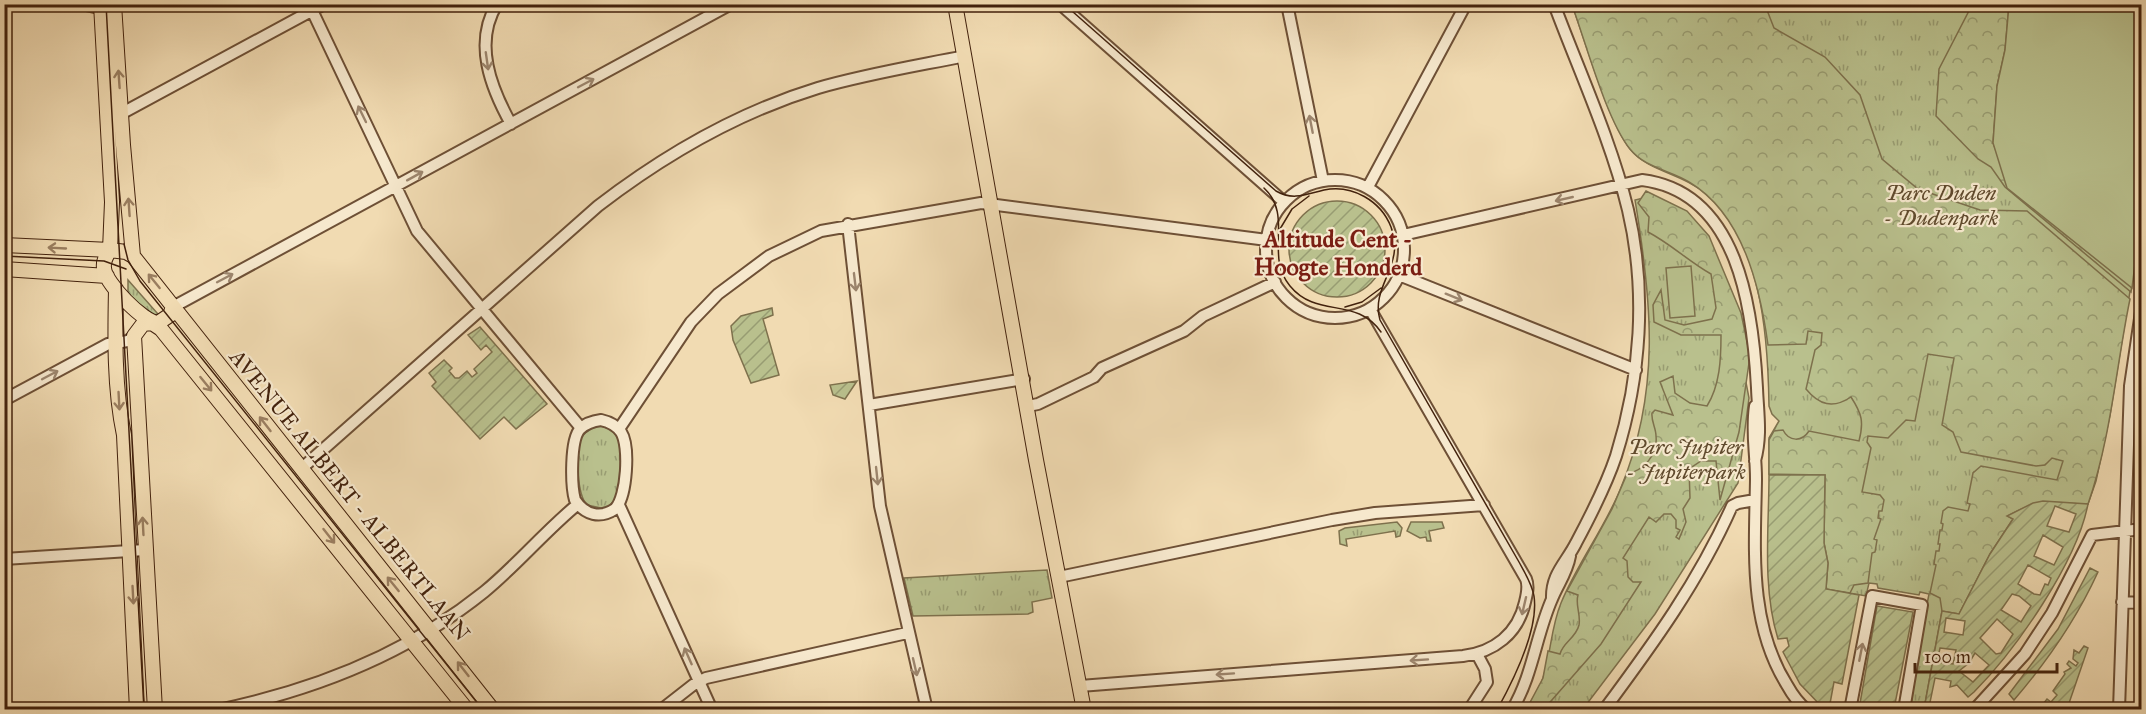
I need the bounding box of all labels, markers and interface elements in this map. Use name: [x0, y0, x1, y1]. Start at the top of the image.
one-way arrow: [482, 50, 493, 70]
one-way arrow: [114, 70, 125, 90]
one-way arrow: [577, 77, 594, 89]
one-way arrow: [356, 106, 368, 124]
one-way arrow: [1305, 115, 1316, 134]
one-way arrow: [405, 170, 423, 181]
park label: Parc Duden - Dudenpark: [1884, 179, 1998, 231]
one-way arrow: [1555, 193, 1574, 205]
one-way arrow: [123, 198, 134, 218]
district label: Altitude Cent - Hoogte Honderd: [1254, 224, 1423, 282]
one-way arrow: [48, 242, 68, 253]
one-way arrow: [215, 272, 233, 284]
one-way arrow: [849, 272, 860, 292]
one-way arrow: [147, 273, 160, 289]
one-way arrow: [1444, 292, 1462, 303]
street label: AVENUE ALBERT - ALBERTLAAN: [223, 343, 476, 646]
one-way arrow: [41, 369, 58, 381]
one-way arrow: [199, 376, 212, 392]
one-way arrow: [114, 390, 125, 410]
one-way arrow: [258, 416, 271, 432]
park label: Parc Jupiter - Jupiterpark: [1626, 433, 1746, 485]
one-way arrow: [872, 466, 883, 485]
one-way arrow: [138, 516, 149, 536]
one-way arrow: [322, 528, 335, 544]
one-way arrow: [386, 576, 399, 592]
one-way arrow: [127, 585, 138, 605]
one-way arrow: [1517, 596, 1529, 615]
scale bar: [1915, 636, 2058, 674]
one-way arrow: [1856, 643, 1867, 662]
text: 100 m: [1924, 646, 1971, 668]
one-way arrow: [681, 648, 693, 666]
one-way arrow: [1410, 654, 1430, 665]
one-way arrow: [910, 657, 922, 676]
one-way arrow: [456, 661, 469, 677]
one-way arrow: [1215, 668, 1235, 679]

